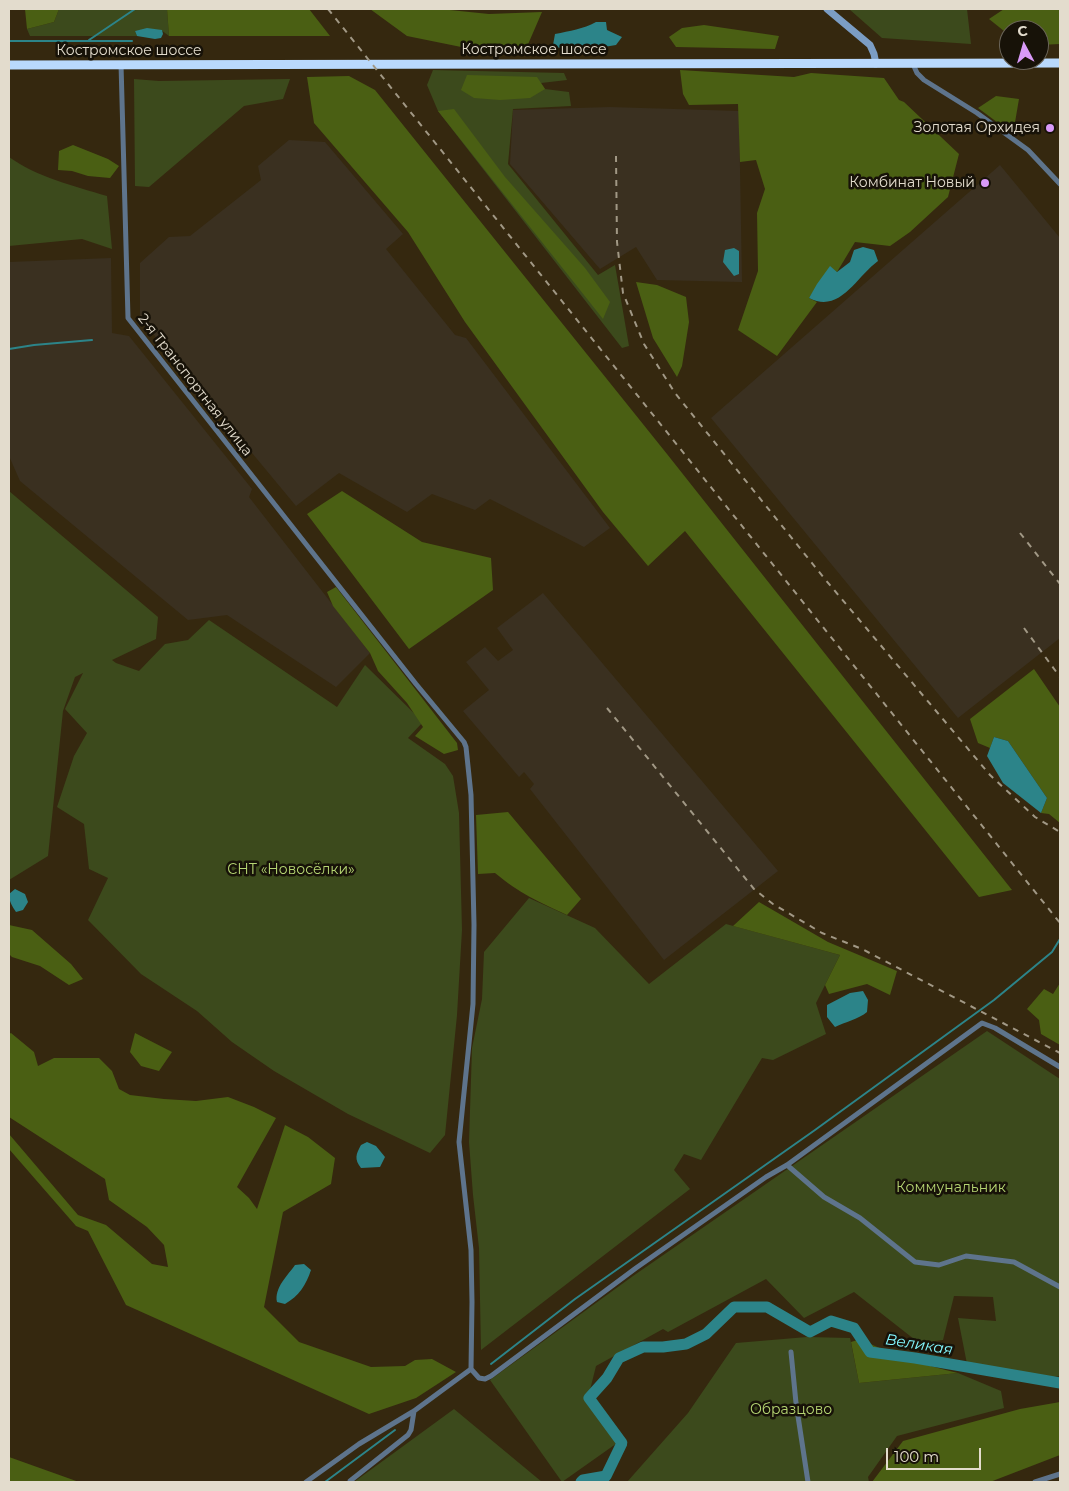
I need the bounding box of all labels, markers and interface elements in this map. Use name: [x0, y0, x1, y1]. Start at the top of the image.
north arrow: [999, 20, 1049, 70]
text: С: [1017, 22, 1029, 41]
street label: Костромское шоссе: [461, 42, 607, 58]
street label: Костромское шоссе: [56, 43, 202, 59]
place label: Золотая Орхидея: [914, 120, 1040, 136]
marker: Золотая Орхидея: [1044, 122, 1056, 134]
place label: Комбинат Новый: [849, 175, 975, 191]
marker: Комбинат Новый: [979, 177, 991, 189]
street label: 2-я Транспортная улица: [134, 311, 256, 459]
park label: СНТ «Новосёлки»: [227, 862, 355, 878]
park label: Коммунальник: [896, 1180, 1006, 1196]
water label: Великая: [884, 1331, 954, 1359]
park label: Образцово: [750, 1402, 832, 1418]
scale bar: [889, 1438, 984, 1470]
text: 100 m: [894, 1447, 939, 1466]

